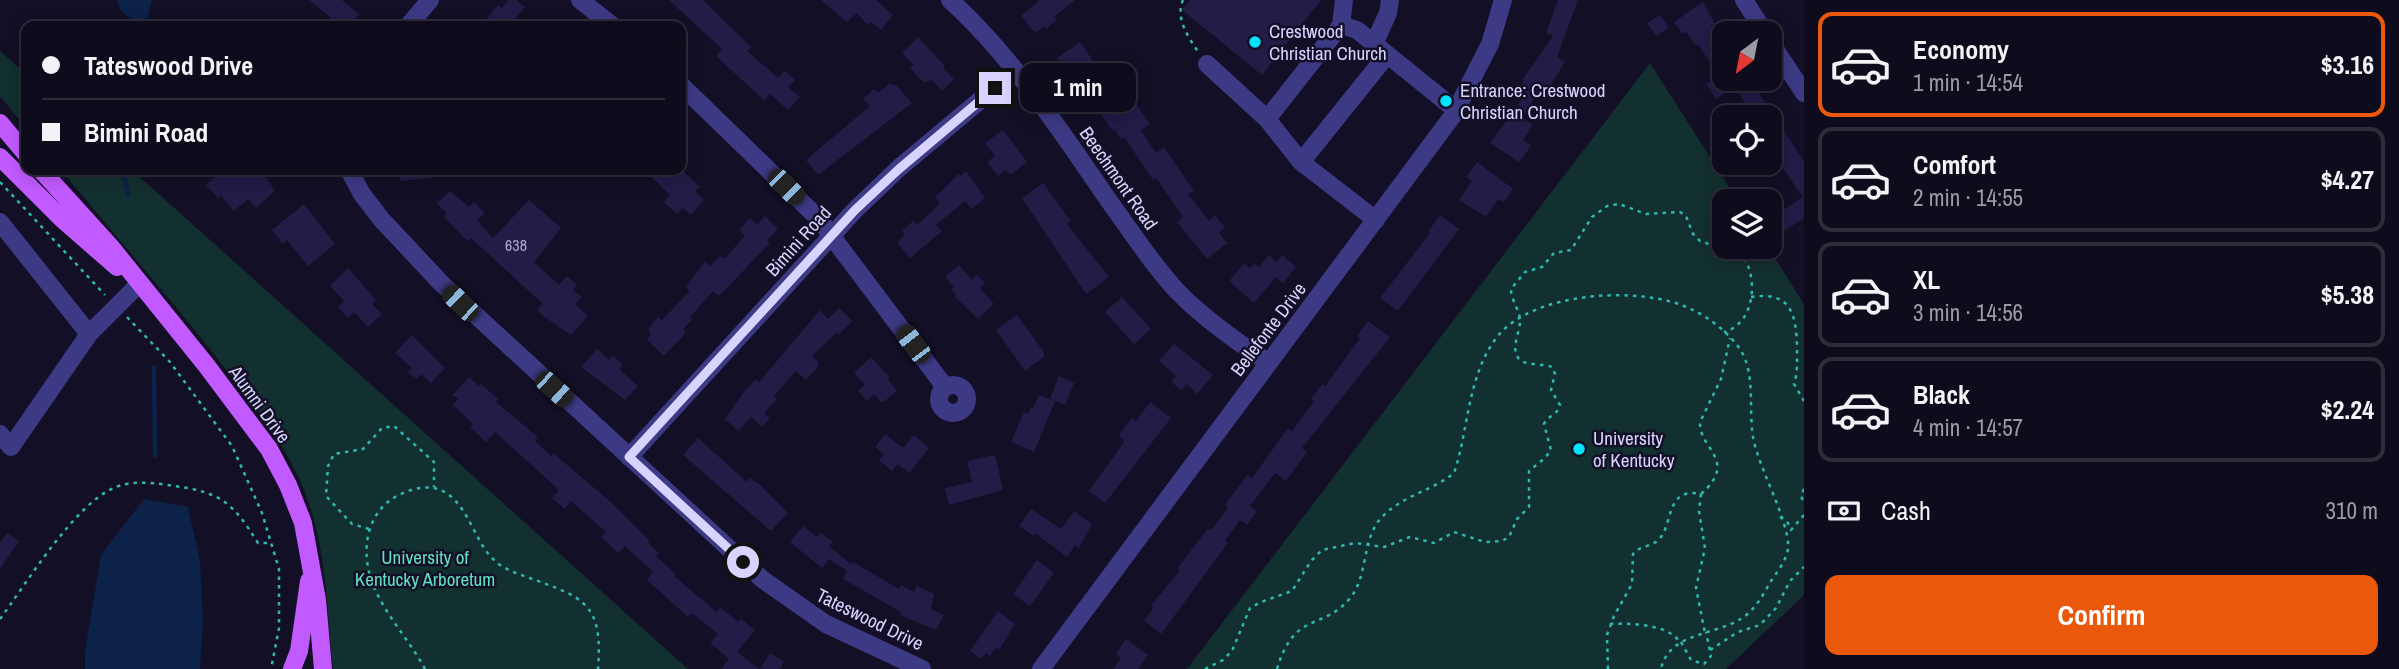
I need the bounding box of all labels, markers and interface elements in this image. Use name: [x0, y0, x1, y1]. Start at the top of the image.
place label: Crestwood Christian Church: [1269, 18, 1387, 66]
north arrow: [1712, 21, 1782, 91]
map controls: [1712, 21, 1782, 259]
text: Economy: [1913, 32, 2009, 67]
icon: car: [1829, 33, 1892, 96]
marker: Crestwood Christian Church: [1247, 34, 1263, 50]
text: $3.16: [2321, 47, 2374, 82]
text: Tateswood Drive: [84, 48, 253, 83]
callout: 1 min: [1020, 64, 1135, 112]
text: 1 min · 14:54: [1913, 67, 2023, 98]
route end: [979, 72, 1011, 104]
text: 1 min: [1053, 72, 1103, 103]
place label: Entrance: Crestwood Christian Church: [1460, 77, 1605, 125]
marker: Entrance: Crestwood Christian Church: [1438, 93, 1454, 109]
button: locate: [1712, 105, 1782, 175]
text: Bimini Road: [84, 115, 208, 150]
street label: Beechmont Road: [1074, 121, 1164, 235]
text: Comfort: [1913, 147, 1996, 182]
icon: car: [1829, 148, 1892, 211]
text: $4.27: [2321, 162, 2374, 197]
car: [764, 165, 809, 209]
text: 2 min · 14:55: [1913, 182, 2023, 213]
button: layers: [1712, 189, 1782, 259]
street label: Bimini Road: [759, 200, 837, 282]
house number: 638: [505, 234, 527, 256]
text: XL: [1913, 262, 1940, 297]
icon: car: [1829, 263, 1892, 326]
street label: Bellefonte Drive: [1224, 277, 1312, 381]
text: $5.38: [2321, 277, 2374, 312]
car: [438, 281, 483, 325]
text: 3 min · 14:56: [1913, 297, 2023, 328]
car: [892, 321, 935, 367]
street label: Alumni Drive: [222, 359, 297, 448]
car: [532, 367, 577, 411]
text: Black: [1913, 377, 1970, 412]
icon: car: [1829, 378, 1892, 441]
text: $2.24: [2321, 392, 2374, 427]
text: 4 min · 14:57: [1913, 412, 2023, 443]
place label: University of Kentucky: [1593, 425, 1675, 473]
marker: University of Kentucky: [1571, 441, 1587, 457]
icon: cash: [1825, 492, 1863, 530]
text: Cash: [1881, 493, 1931, 528]
text: 310 m: [2326, 495, 2378, 526]
park label: University of Kentucky Arboretum: [355, 544, 495, 592]
route start: [727, 546, 759, 578]
button: Confirm: [1825, 575, 2378, 655]
street label: Tateswood Drive: [812, 582, 928, 656]

